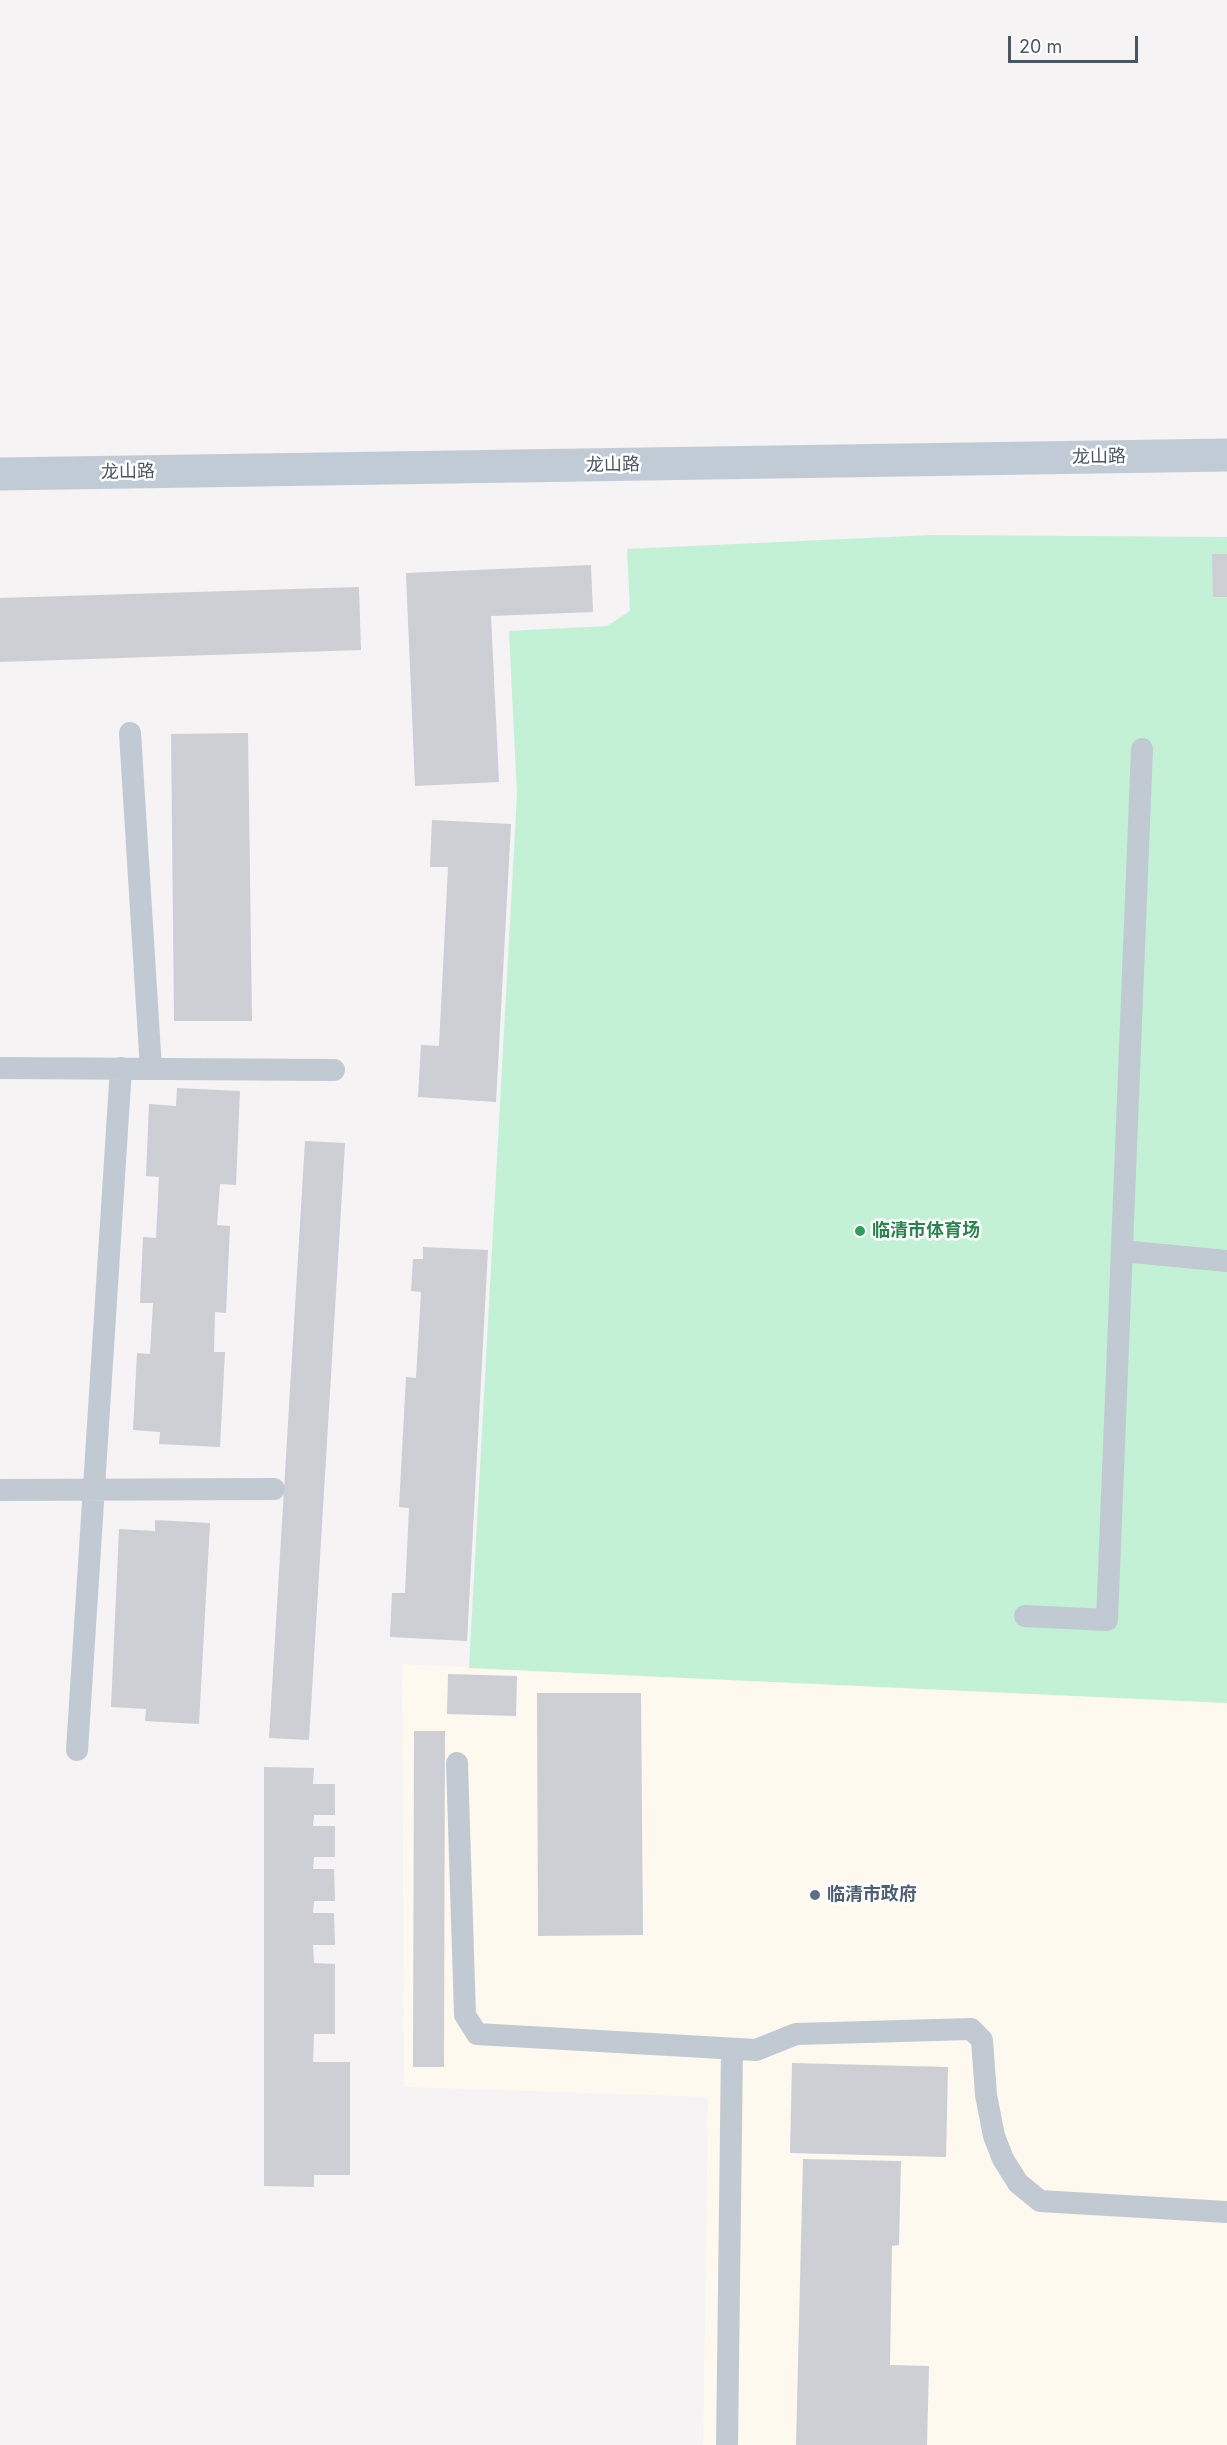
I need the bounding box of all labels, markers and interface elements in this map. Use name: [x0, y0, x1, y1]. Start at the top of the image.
scale bar: [1011, 24, 1142, 62]
text: 20 m: [1019, 36, 1062, 57]
street label: 龙山路: [1072, 446, 1126, 468]
street label: 龙山路: [586, 454, 640, 476]
street label: 龙山路: [101, 461, 155, 483]
place label: 临清市体育场: [872, 1220, 980, 1242]
marker: 临清市体育场: [853, 1224, 867, 1238]
place label: 临清市政府: [827, 1884, 917, 1906]
marker: 临清市政府: [808, 1888, 822, 1902]

